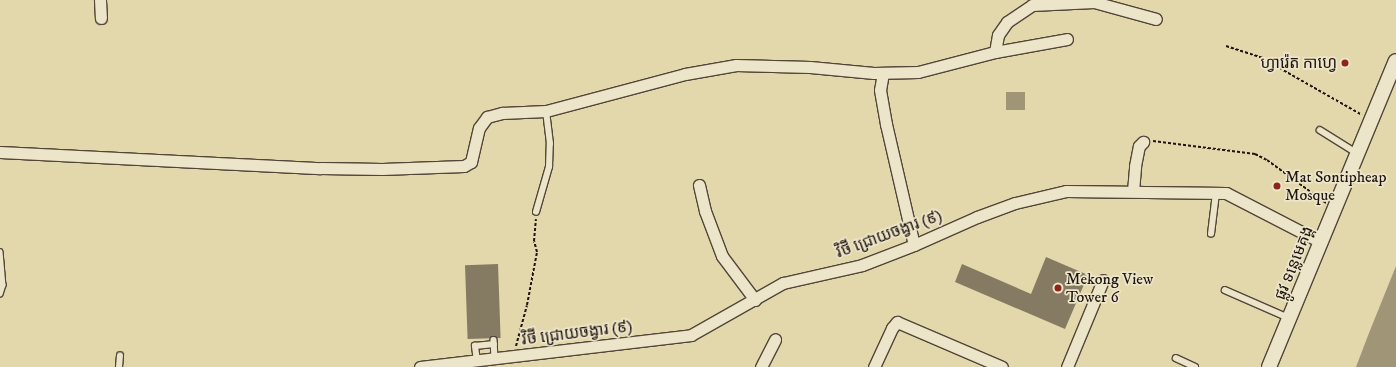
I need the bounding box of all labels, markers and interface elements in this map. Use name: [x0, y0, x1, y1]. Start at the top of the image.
place label: ហ្វារ៉េត កាហ្វេ: [1260, 53, 1337, 73]
marker: ហ្វារ៉េត កាហ្វេ: [1340, 58, 1350, 68]
place label: Mat Sontipheap Mosque: [1285, 167, 1386, 205]
marker: Mat Sontipheap Mosque: [1272, 181, 1282, 191]
street label: វិថី ជ្រោយចង្វារ (៩): [833, 206, 945, 262]
street label: ផ្លូវ ទន្លេមេគង្គ: [1270, 223, 1318, 303]
place label: Mekong View Tower 6: [1066, 269, 1153, 307]
marker: Mekong View Tower 6: [1053, 283, 1063, 293]
street label: វិថី ជ្រោយចង្វារ (៩): [521, 317, 633, 349]

